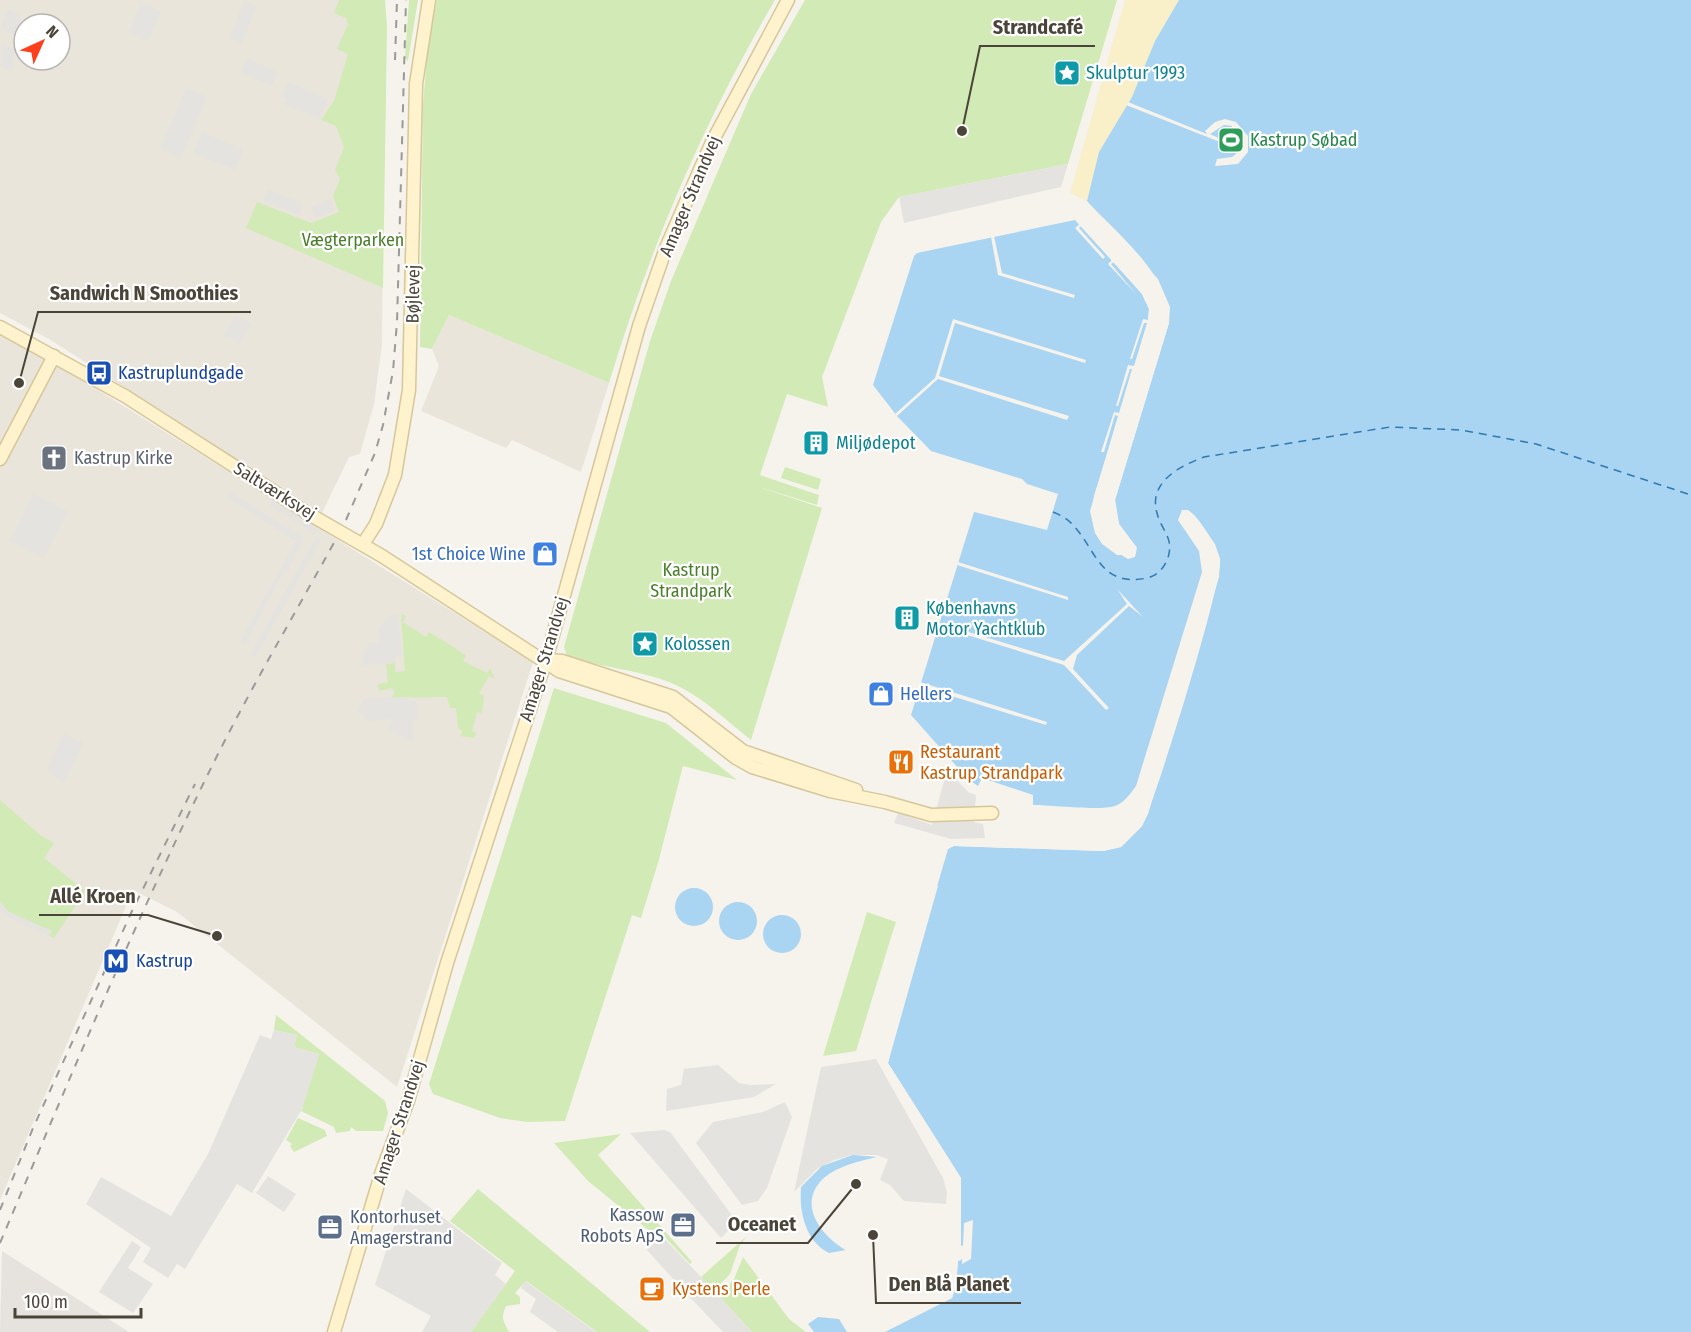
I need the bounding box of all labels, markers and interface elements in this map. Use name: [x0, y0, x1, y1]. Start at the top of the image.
callout: Strandcafé: [980, 8, 1095, 46]
north arrow: [12, 12, 72, 72]
text: Strandcafé: [993, 15, 1083, 39]
text: N: [42, 22, 62, 42]
place icon: Skulptur 1993: [1052, 58, 1082, 88]
place label: Skulptur 1993: [1086, 62, 1185, 84]
sports icon: Kastrup Søbad: [1216, 125, 1246, 155]
place label: Kastrup Søbad: [1250, 129, 1357, 151]
street label: Amager Strandvej: [655, 132, 725, 260]
park label: Vægterparken: [302, 229, 404, 251]
street label: Bøjlevej: [401, 264, 425, 324]
callout: Sandwich N Smoothies: [38, 274, 251, 312]
text: Sandwich N Smoothies: [50, 281, 239, 305]
bus stop icon: Kastruplundgade: [84, 358, 114, 388]
place label: Kastruplundgade: [118, 362, 244, 384]
building icon: Miljødepot: [801, 428, 831, 458]
place label: Miljødepot: [836, 432, 916, 454]
church icon: Kastrup Kirke: [39, 443, 69, 473]
place label: Kastrup Kirke: [74, 447, 173, 469]
street label: Saltværksvej: [230, 457, 320, 525]
shop icon: 1st Choice Wine: [530, 539, 560, 569]
place label: 1st Choice Wine: [412, 543, 526, 565]
park label: Kastrup Strandpark: [650, 559, 732, 602]
street label: Amager Strandvej: [515, 594, 573, 724]
place label: Københavns Motor Yachtklub: [926, 597, 1045, 640]
building icon: Københavns Motor Yachtklub: [892, 603, 922, 633]
place icon: Kolossen: [630, 629, 660, 659]
place label: Kolossen: [664, 633, 730, 655]
shop icon: Hellers: [866, 679, 896, 709]
place label: Hellers: [900, 683, 952, 705]
place label: Restaurant Kastrup Strandpark: [920, 741, 1063, 784]
restaurant icon: Restaurant Kastrup Strandpark: [886, 747, 916, 777]
callout: Allé Kroen: [39, 877, 148, 915]
text: Allé Kroen: [49, 884, 136, 908]
metro station icon: Kastrup: [101, 946, 131, 976]
place label: Kastrup: [136, 950, 193, 972]
street label: Amager Strandvej: [369, 1057, 429, 1187]
place label: Kassow Robots ApS: [580, 1204, 664, 1247]
callout: Oceanet: [716, 1205, 808, 1243]
place label: Kontorhuset Amagerstrand: [350, 1206, 452, 1249]
office icon: Kassow Robots ApS: [668, 1210, 698, 1240]
office icon: Kontorhuset Amagerstrand: [315, 1212, 345, 1242]
text: Oceanet: [728, 1212, 797, 1236]
callout: Den Blå Planet: [876, 1265, 1021, 1303]
text: Den Blå Planet: [889, 1272, 1010, 1296]
cafe icon: Kystens Perle: [637, 1274, 667, 1304]
place label: Kystens Perle: [672, 1278, 771, 1300]
scale bar: [15, 1281, 141, 1319]
text: 100 m: [24, 1291, 68, 1313]

